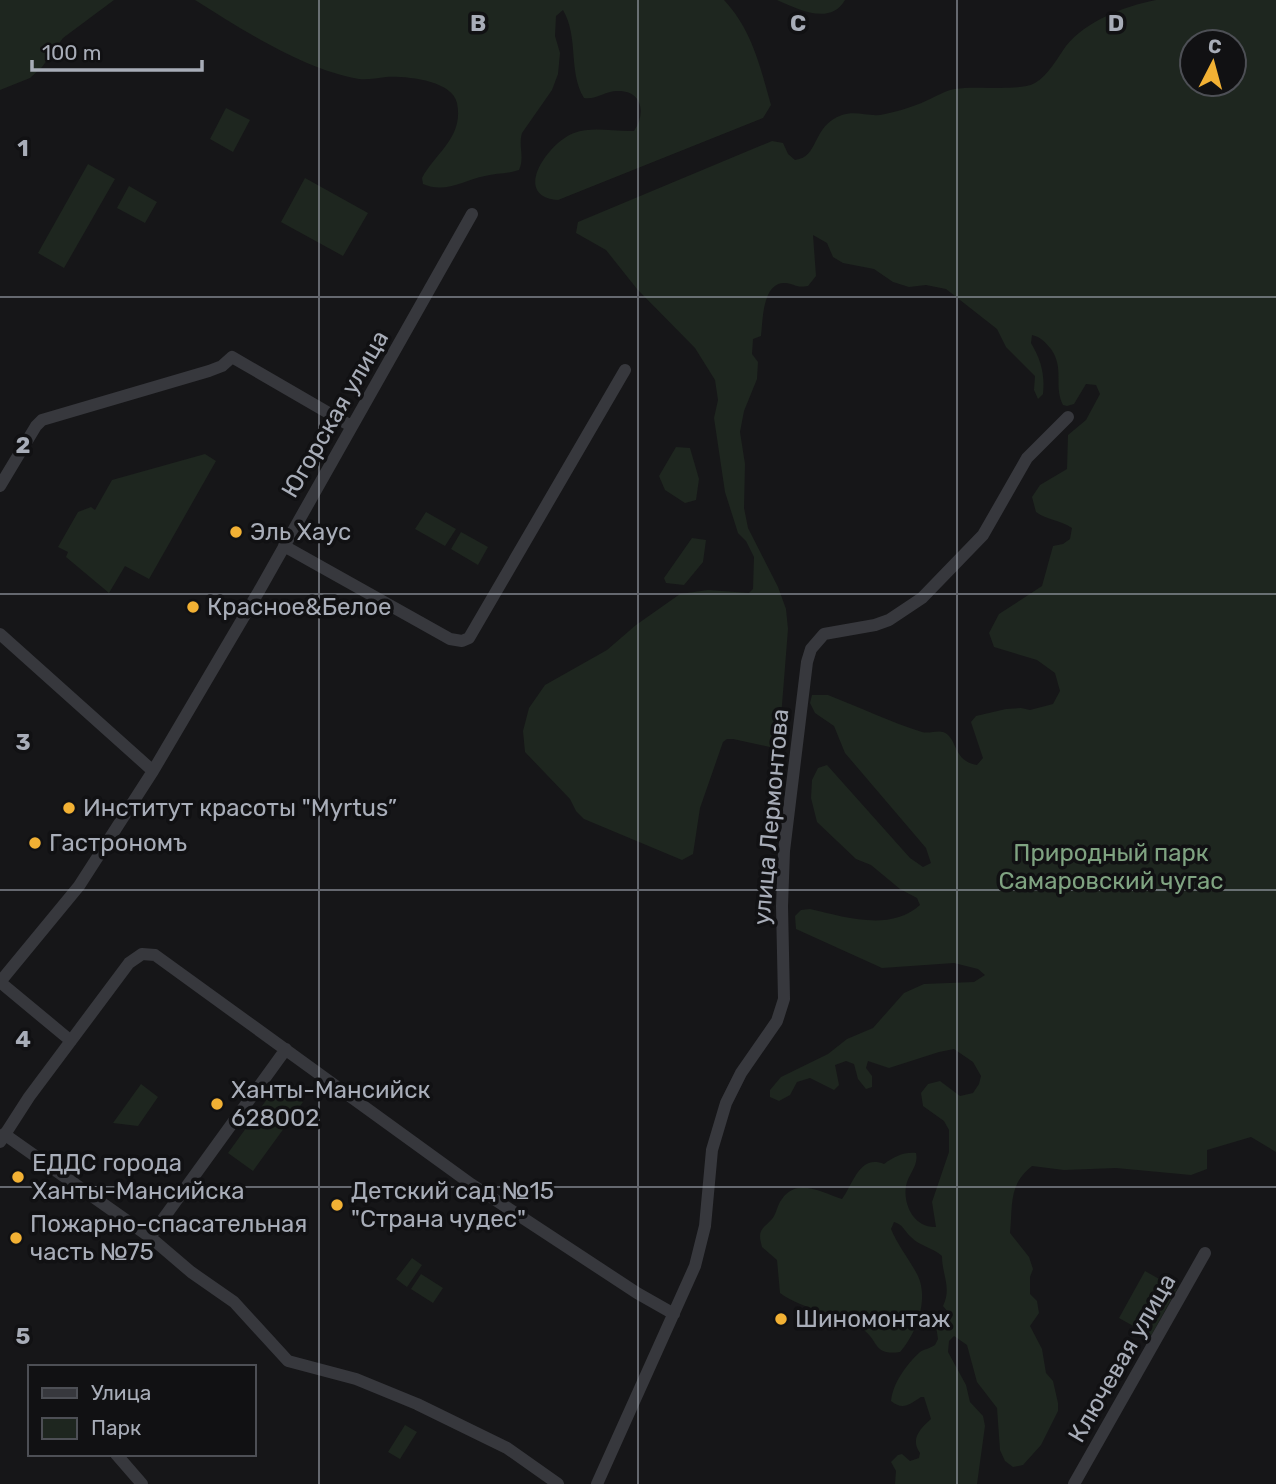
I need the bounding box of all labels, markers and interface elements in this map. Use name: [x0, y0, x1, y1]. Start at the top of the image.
text: B: [470, 9, 486, 37]
text: C: [790, 9, 806, 37]
text: D: [1108, 9, 1124, 37]
scale bar: [32, 28, 201, 72]
north arrow: [1178, 28, 1248, 98]
text: С: [1207, 34, 1223, 59]
text: 100 m: [42, 40, 101, 65]
text: 1: [17, 134, 29, 162]
street label: Югорская улица: [276, 325, 394, 503]
text: 2: [16, 431, 30, 459]
place label: Эль Хаус: [250, 518, 351, 546]
marker: Эль Хаус: [228, 524, 244, 540]
place label: Красное&Белое: [207, 593, 391, 621]
marker: Красное&Белое: [185, 599, 201, 615]
street label: улица Лермонтова: [748, 708, 794, 926]
text: 3: [15, 728, 31, 756]
place label: Институт красоты "Myrtus”: [83, 794, 397, 822]
marker: Институт красоты "Myrtus”: [61, 800, 77, 816]
place label: Гастрономъ: [49, 829, 187, 857]
marker: Гастрономъ: [27, 835, 43, 851]
park label: Природный парк Самаровский чугас: [999, 839, 1223, 895]
text: 4: [15, 1025, 31, 1053]
place label: Ханты-Мансийск 628002: [231, 1076, 430, 1132]
marker: Ханты-Мансийск 628002: [209, 1096, 225, 1112]
place label: ЕДДС города Ханты-Мансийска: [32, 1149, 245, 1205]
marker: ЕДДС города Ханты-Мансийска: [10, 1169, 26, 1185]
place label: Детский сад №15 "Страна чудес": [351, 1177, 554, 1233]
marker: Детский сад №15 "Страна чудес": [329, 1197, 345, 1213]
place label: Пожарно-спасательная часть №75: [30, 1210, 307, 1266]
marker: Пожарно-спасательная часть №75: [8, 1230, 24, 1246]
street label: Ключевая улица: [1062, 1269, 1182, 1447]
place label: Шиномонтаж: [795, 1305, 950, 1333]
marker: Шиномонтаж: [773, 1311, 789, 1327]
text: 5: [16, 1322, 31, 1350]
legend: [28, 1365, 256, 1456]
text: Улица: [91, 1380, 151, 1405]
text: Парк: [91, 1415, 141, 1440]

